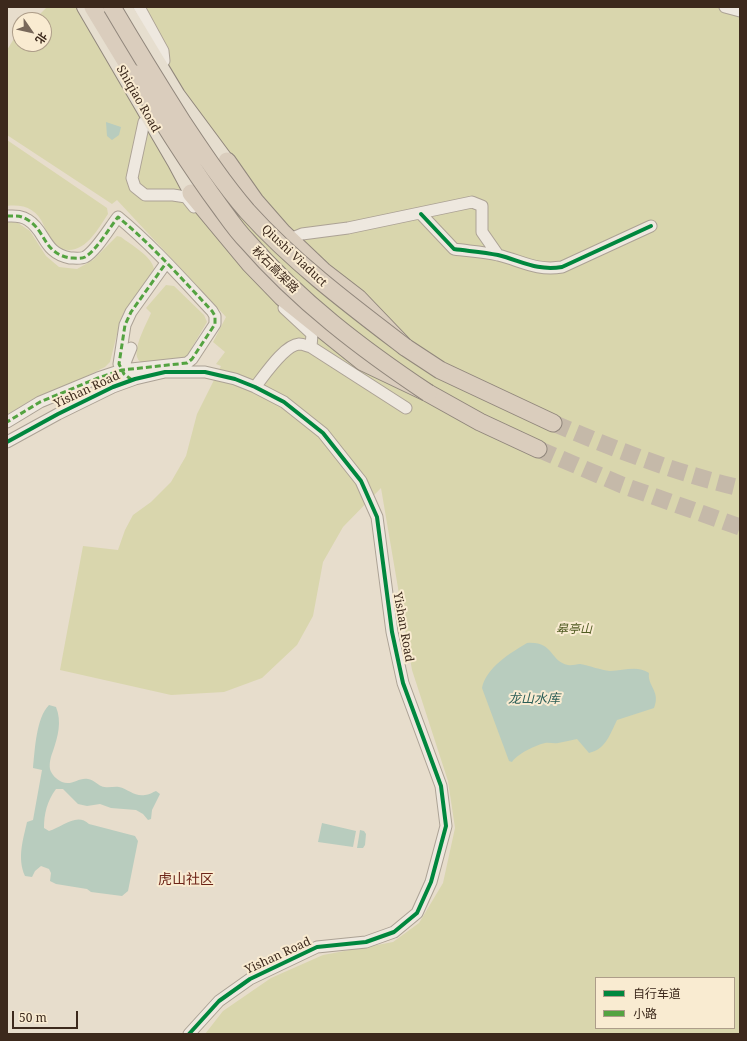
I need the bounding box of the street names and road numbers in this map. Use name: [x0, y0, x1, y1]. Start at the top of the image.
street label: Shiqiao Road: [113, 63, 163, 135]
street label: Qiushi Viaduct: [258, 222, 330, 290]
street label: 秋石高架路: [249, 244, 301, 296]
street label: Yishan Road: [52, 368, 122, 412]
street label: Yishan Road: [390, 591, 416, 663]
street label: Yishan Road: [243, 934, 313, 978]

